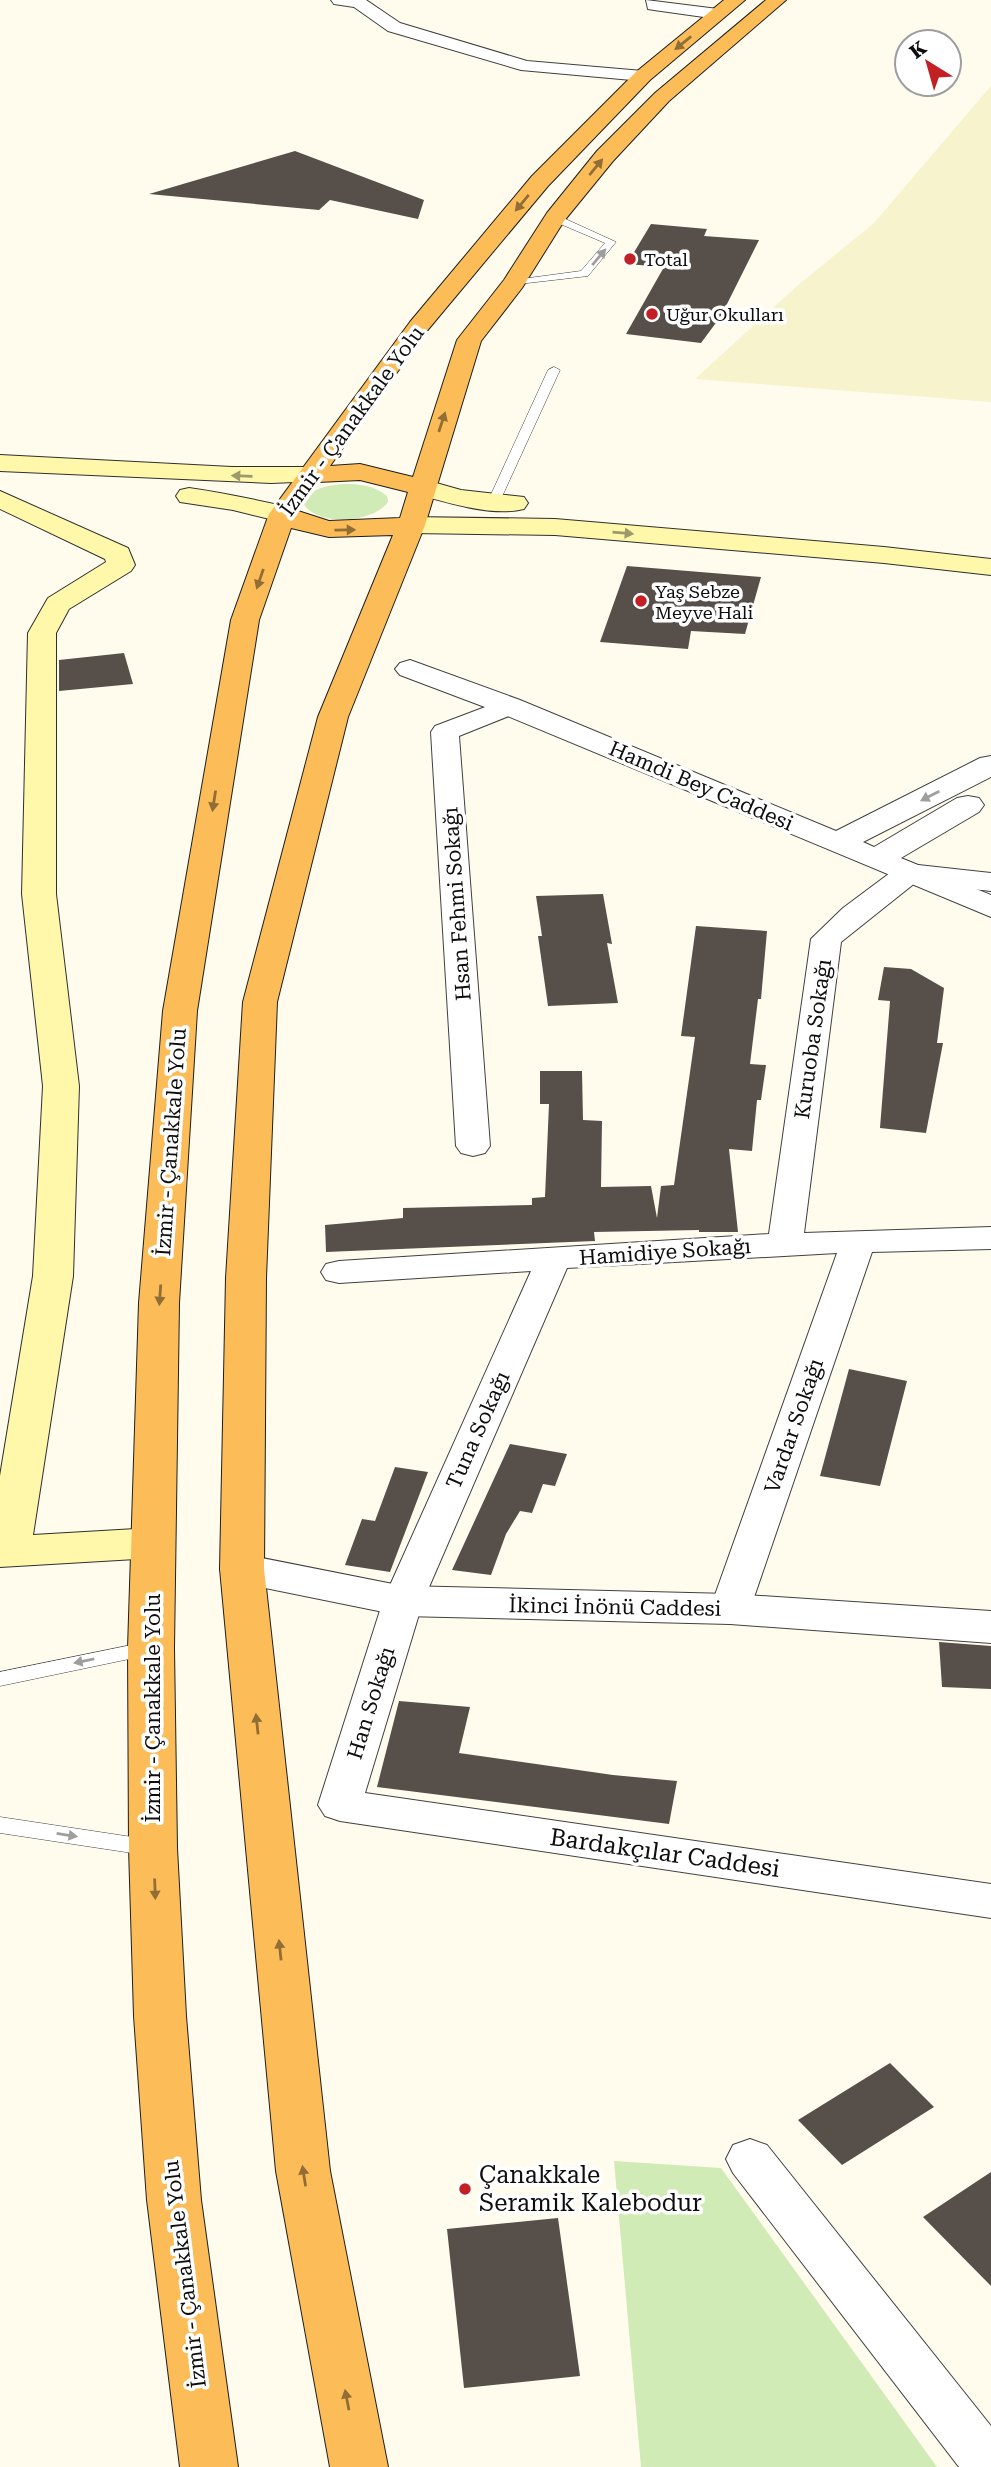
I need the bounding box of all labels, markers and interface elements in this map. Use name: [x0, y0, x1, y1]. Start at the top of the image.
north arrow: [893, 28, 963, 98]
one-way arrow: [675, 35, 692, 50]
text: K: [905, 36, 931, 64]
one-way arrow: [588, 158, 603, 176]
one-way arrow: [515, 194, 530, 211]
one-way arrow: [591, 248, 606, 265]
place label: Total: [644, 249, 688, 270]
marker: Total: [622, 251, 638, 267]
place label: Uğur Okulları: [666, 304, 784, 325]
marker: Uğur Okulları: [644, 306, 660, 322]
street label: İzmir - Çanakkale Yolu: [275, 321, 429, 521]
one-way arrow: [438, 411, 448, 432]
one-way arrow: [231, 471, 253, 482]
one-way arrow: [334, 524, 356, 536]
one-way arrow: [612, 528, 634, 539]
one-way arrow: [254, 568, 265, 589]
place label: Yaş Sebze Meyve Hali: [655, 581, 753, 623]
marker: Yaş Sebze Meyve Hali: [633, 593, 649, 609]
street label: Hamdi Bey Caddesi: [605, 736, 797, 836]
one-way arrow: [208, 790, 219, 812]
one-way arrow: [920, 790, 940, 801]
street label: Hsan Fehmi Sokağı: [438, 806, 476, 1002]
street label: Kuruoba Sokağı: [790, 957, 836, 1121]
street label: İzmir - Çanakkale Yolu: [151, 1027, 191, 1257]
street label: Hamidiye Sokağı: [578, 1234, 752, 1270]
one-way arrow: [154, 1284, 165, 1306]
street label: Vardar Sokağı: [760, 1355, 828, 1496]
street label: Tuna Sokağı: [441, 1367, 515, 1492]
street label: İkinci İnönü Caddesi: [509, 1593, 722, 1621]
street label: İzmir - Çanakkale Yolu: [141, 1594, 165, 1822]
street label: Han Sokağı: [343, 1644, 400, 1762]
one-way arrow: [73, 1656, 95, 1667]
one-way arrow: [252, 1713, 263, 1735]
street label: Bardakçılar Caddesi: [548, 1823, 782, 1883]
one-way arrow: [57, 1830, 79, 1841]
one-way arrow: [149, 1879, 161, 1901]
one-way arrow: [275, 1939, 286, 1961]
street label: İzmir - Çanakkale Yolu: [159, 2159, 211, 2389]
place label: Çanakkale Seramik Kalebodur: [479, 2161, 702, 2217]
one-way arrow: [298, 2165, 309, 2187]
marker: Çanakkale Seramik Kalebodur: [457, 2181, 473, 2197]
one-way arrow: [341, 2389, 352, 2411]

